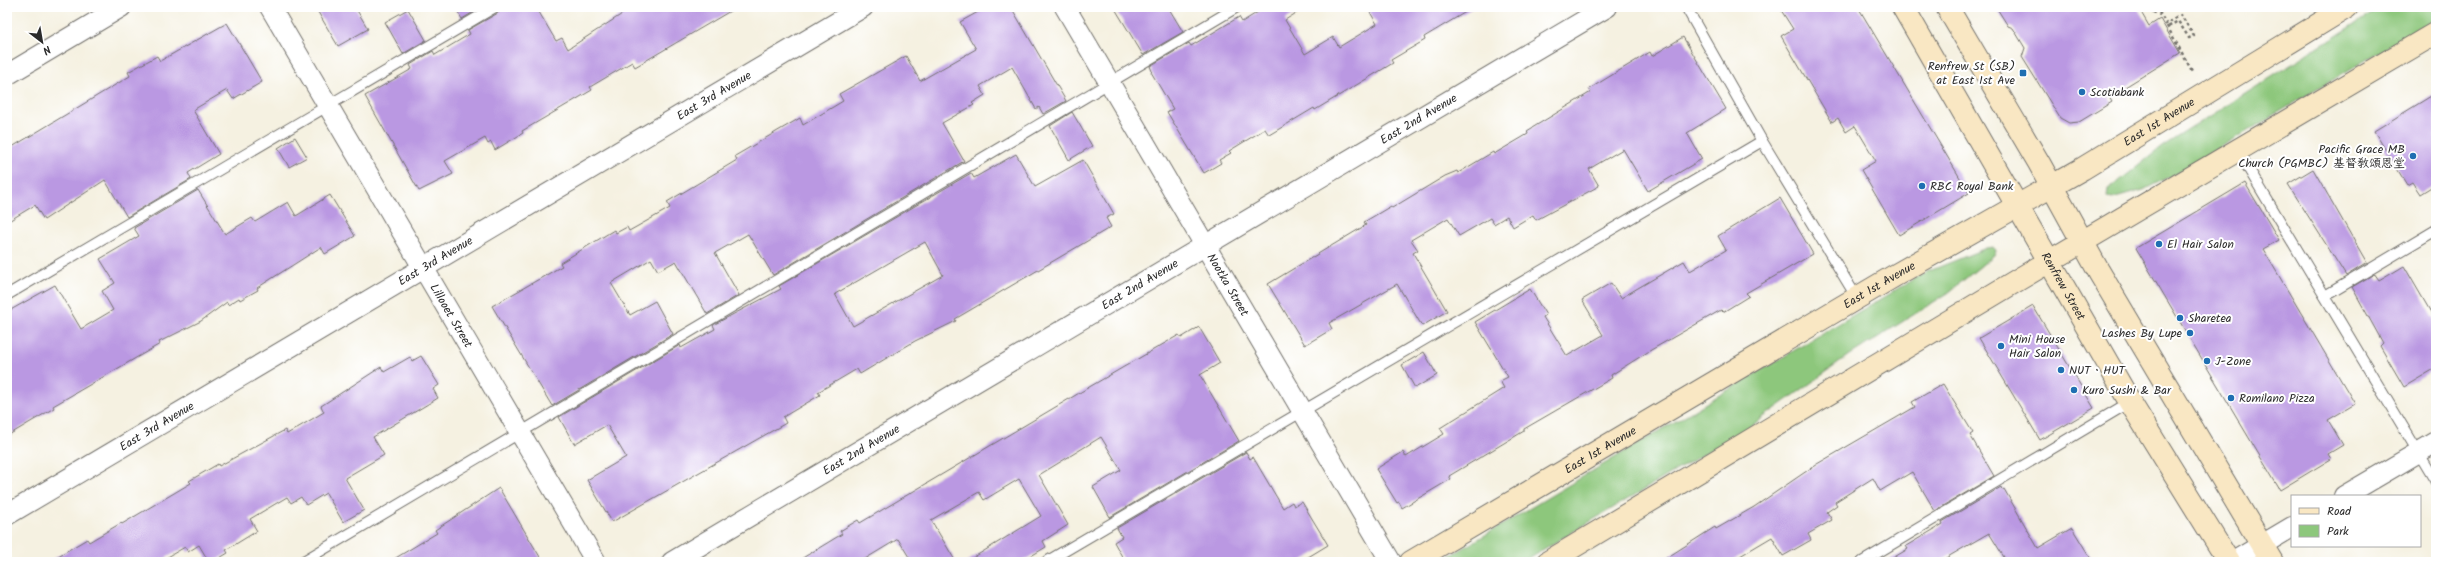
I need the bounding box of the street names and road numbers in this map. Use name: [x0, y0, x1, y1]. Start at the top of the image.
street label: East 3rd Avenue: [673, 66, 755, 125]
street label: East 2nd Avenue: [1376, 88, 1461, 149]
street label: East 1st Avenue: [2120, 92, 2199, 151]
street label: East 3rd Avenue: [394, 231, 477, 291]
street label: Renfrew Street: [2036, 248, 2091, 324]
street label: Nootka Street: [1202, 250, 1254, 320]
street label: East 2nd Avenue: [1098, 254, 1182, 315]
street label: East 1st Avenue: [1839, 256, 1919, 314]
street label: Lillooet Street: [425, 280, 478, 352]
street label: East 3rd Avenue: [116, 396, 198, 456]
street label: East 2nd Avenue: [819, 419, 904, 480]
street label: East 1st Avenue: [1561, 421, 1641, 479]

